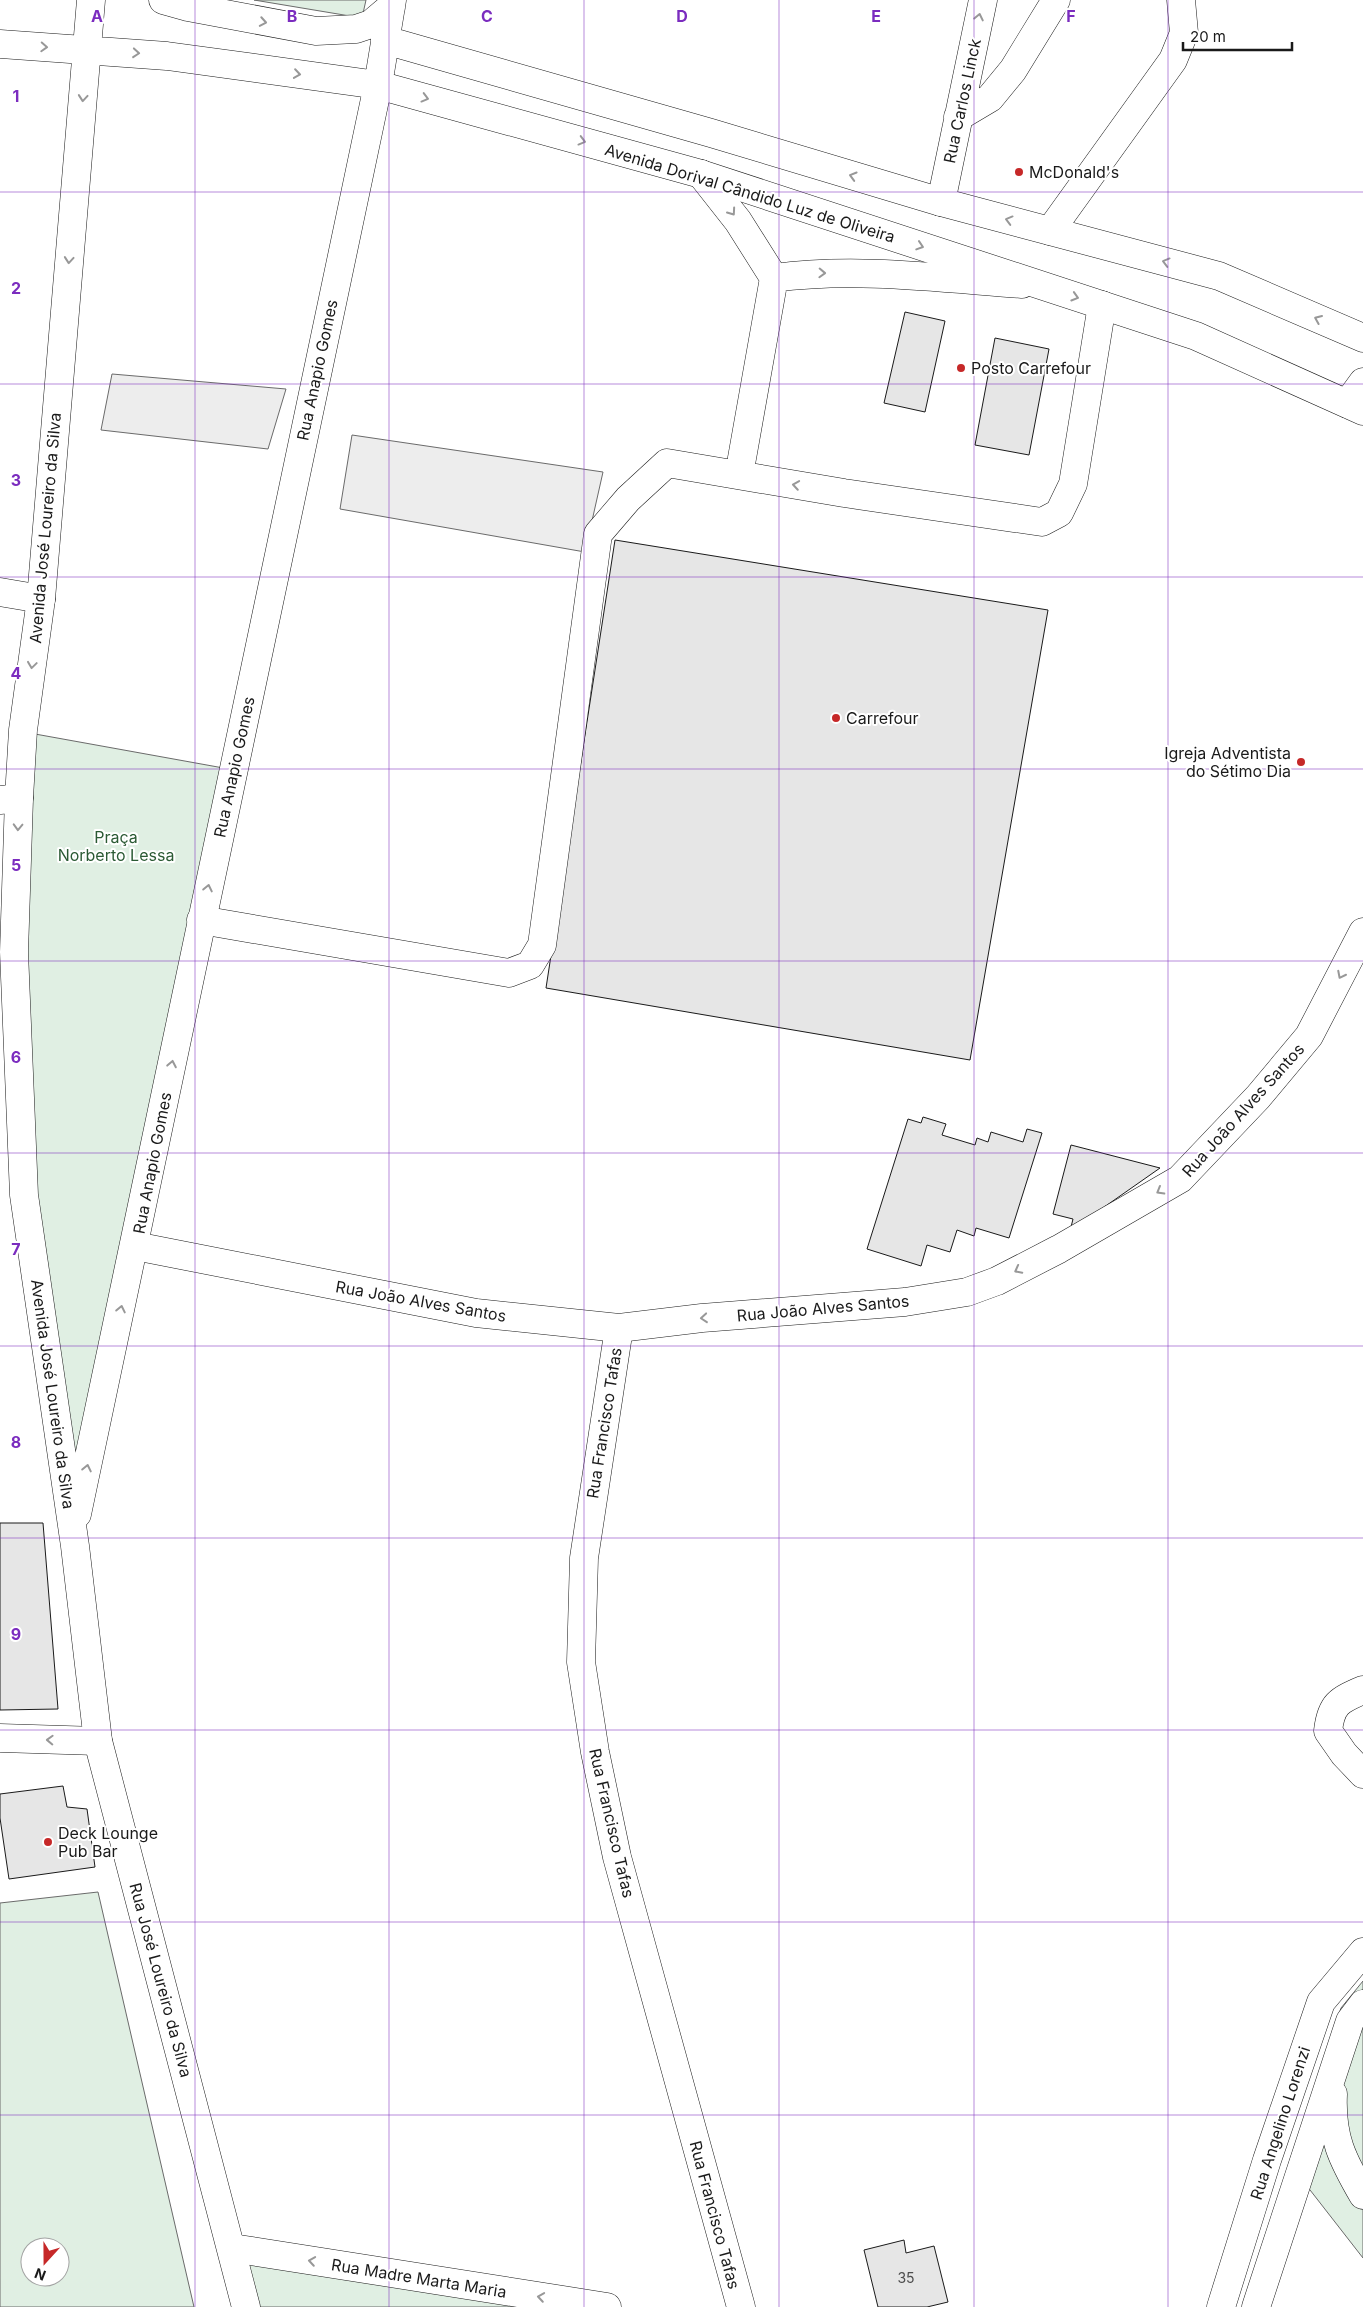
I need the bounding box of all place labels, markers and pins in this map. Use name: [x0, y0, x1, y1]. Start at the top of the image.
place label: McDonald's: [1029, 162, 1119, 182]
marker: McDonald's: [1013, 166, 1025, 178]
place label: Posto Carrefour: [971, 358, 1091, 378]
marker: Posto Carrefour: [955, 362, 967, 374]
place label: Carrefour: [846, 708, 919, 728]
marker: Carrefour: [830, 712, 842, 724]
place label: Igreja Adventista do Sétimo Dia: [1164, 743, 1291, 781]
marker: Igreja Adventista do Sétimo Dia: [1295, 756, 1307, 768]
place label: Deck Lounge Pub Bar: [58, 1823, 158, 1861]
marker: Deck Lounge Pub Bar: [42, 1836, 54, 1848]

